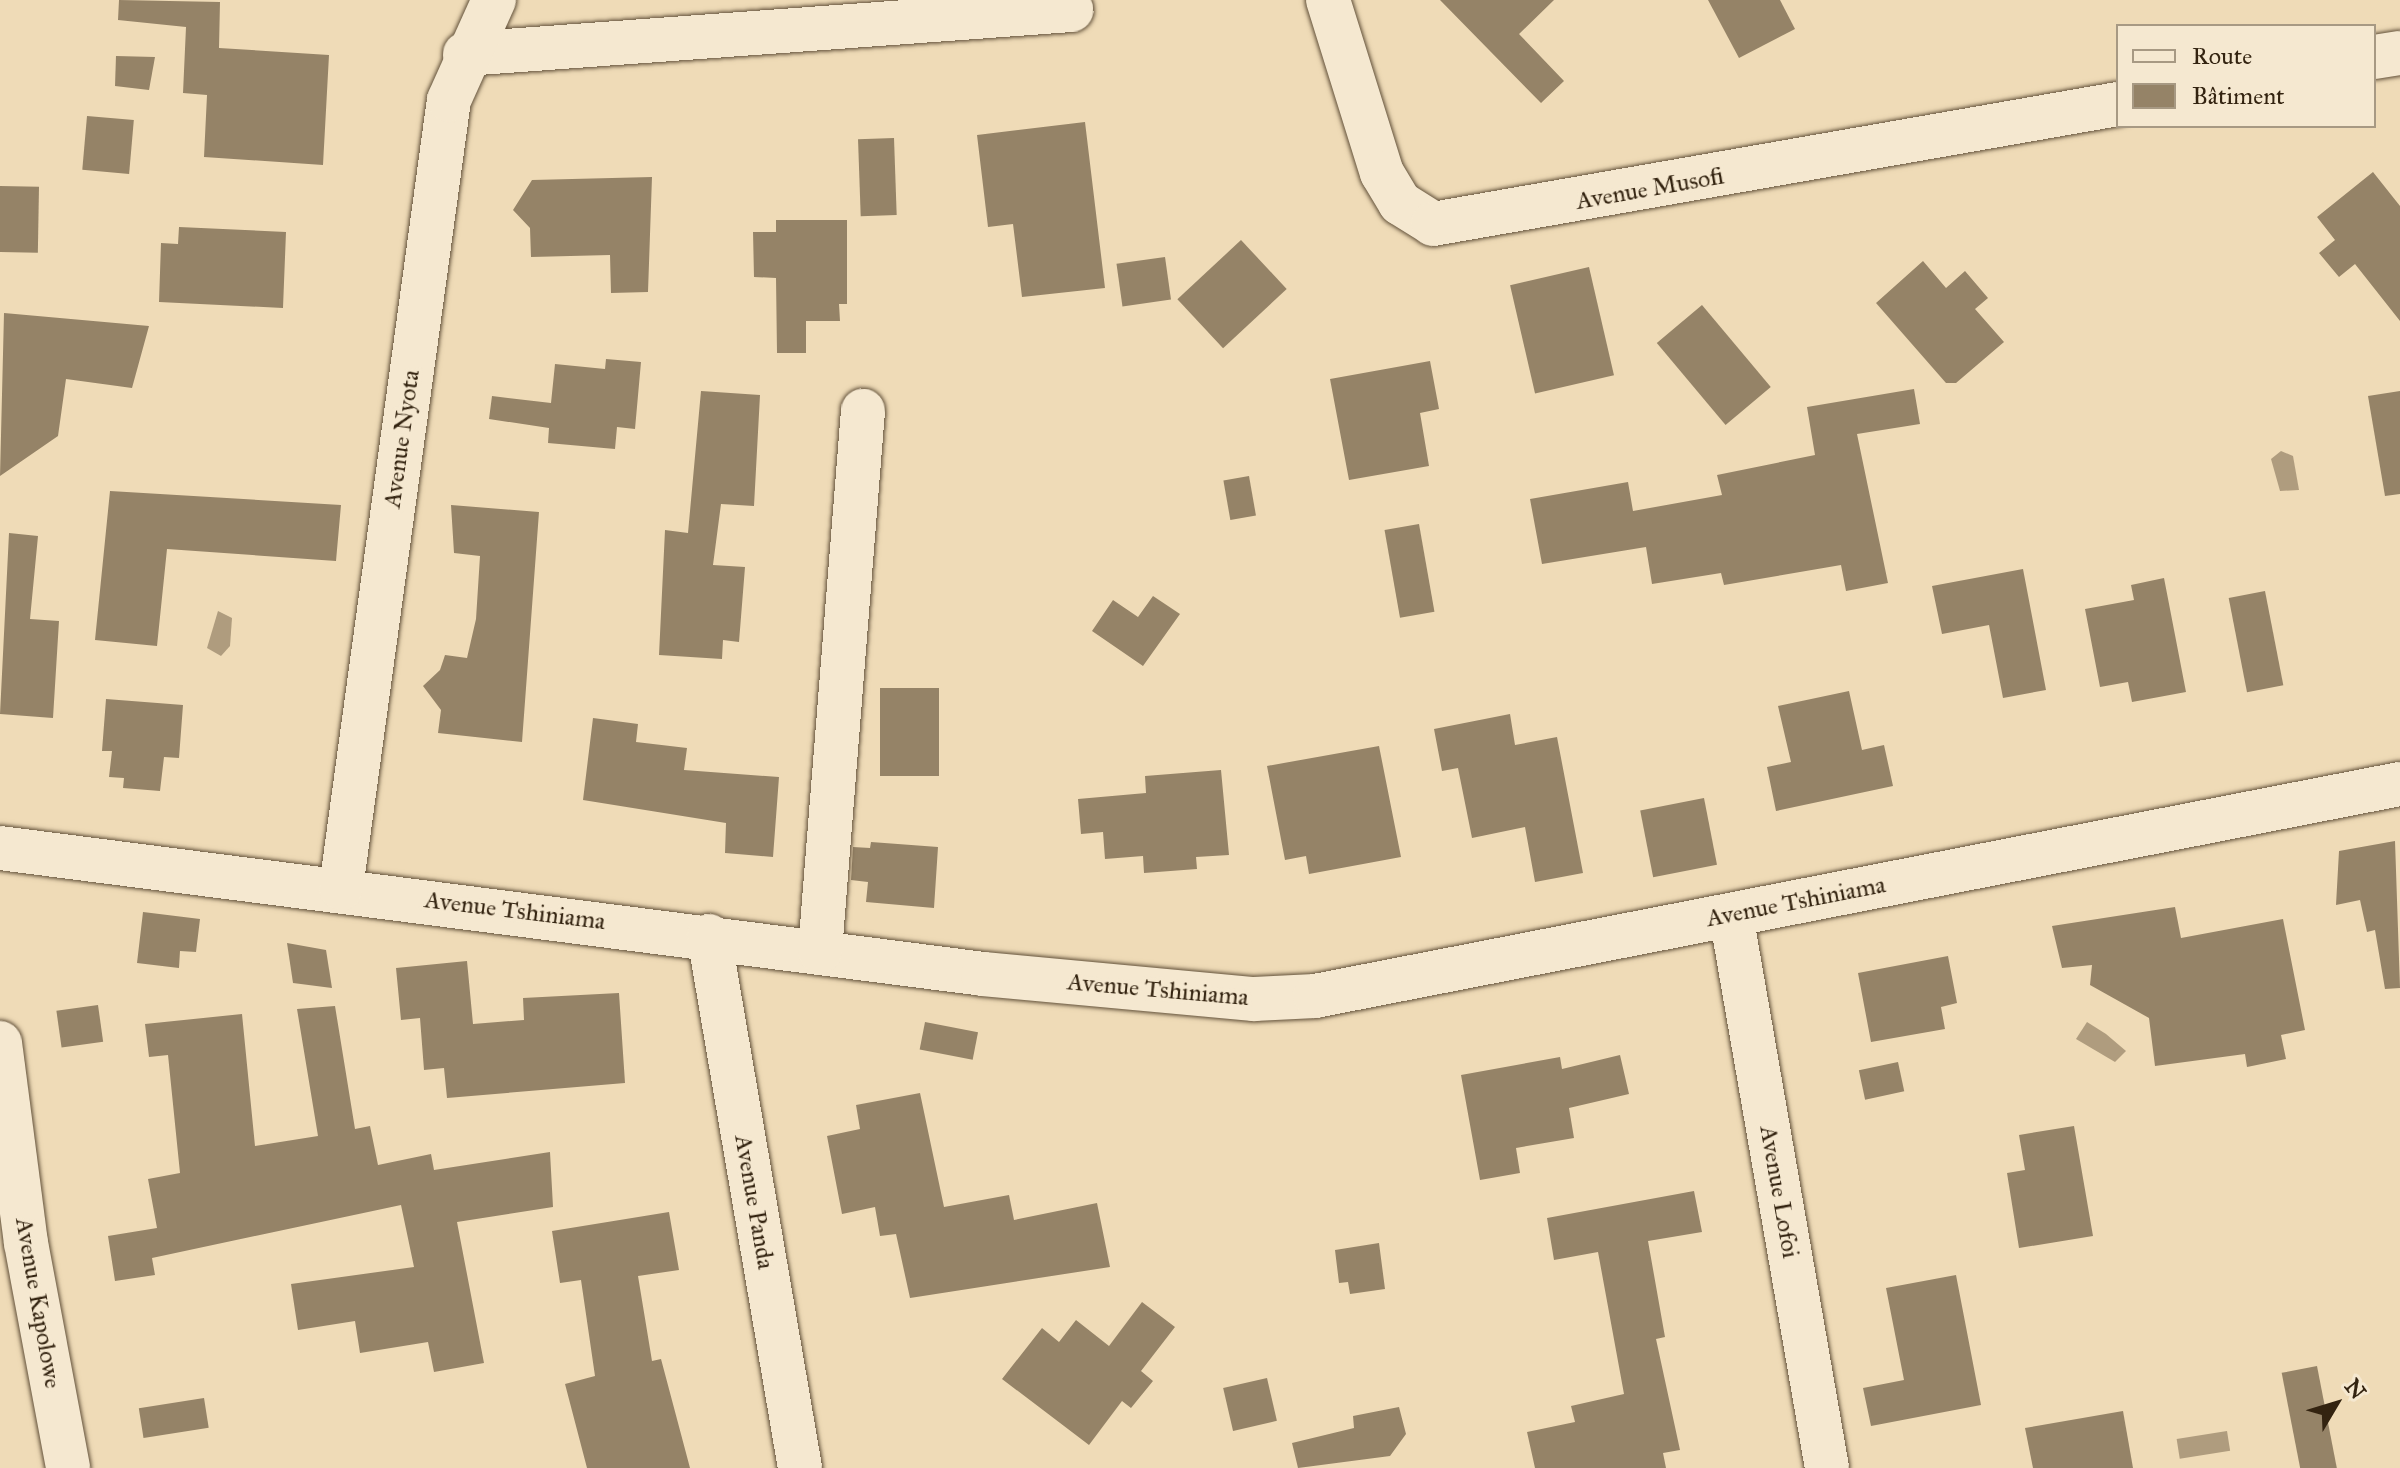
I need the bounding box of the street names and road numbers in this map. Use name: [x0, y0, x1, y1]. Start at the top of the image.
street label: Avenue Musofi: [1574, 162, 1726, 216]
street label: Avenue Nyota: [378, 368, 426, 510]
street label: Avenue Tshiniama: [1704, 871, 1888, 933]
street label: Avenue Tshiniama: [423, 886, 607, 936]
street label: Avenue Tshiniama: [1066, 968, 1250, 1012]
street label: Avenue Lofoi: [1753, 1124, 1805, 1260]
street label: Avenue Panda: [728, 1133, 780, 1271]
street label: Avenue Kapolowe: [9, 1215, 67, 1391]

